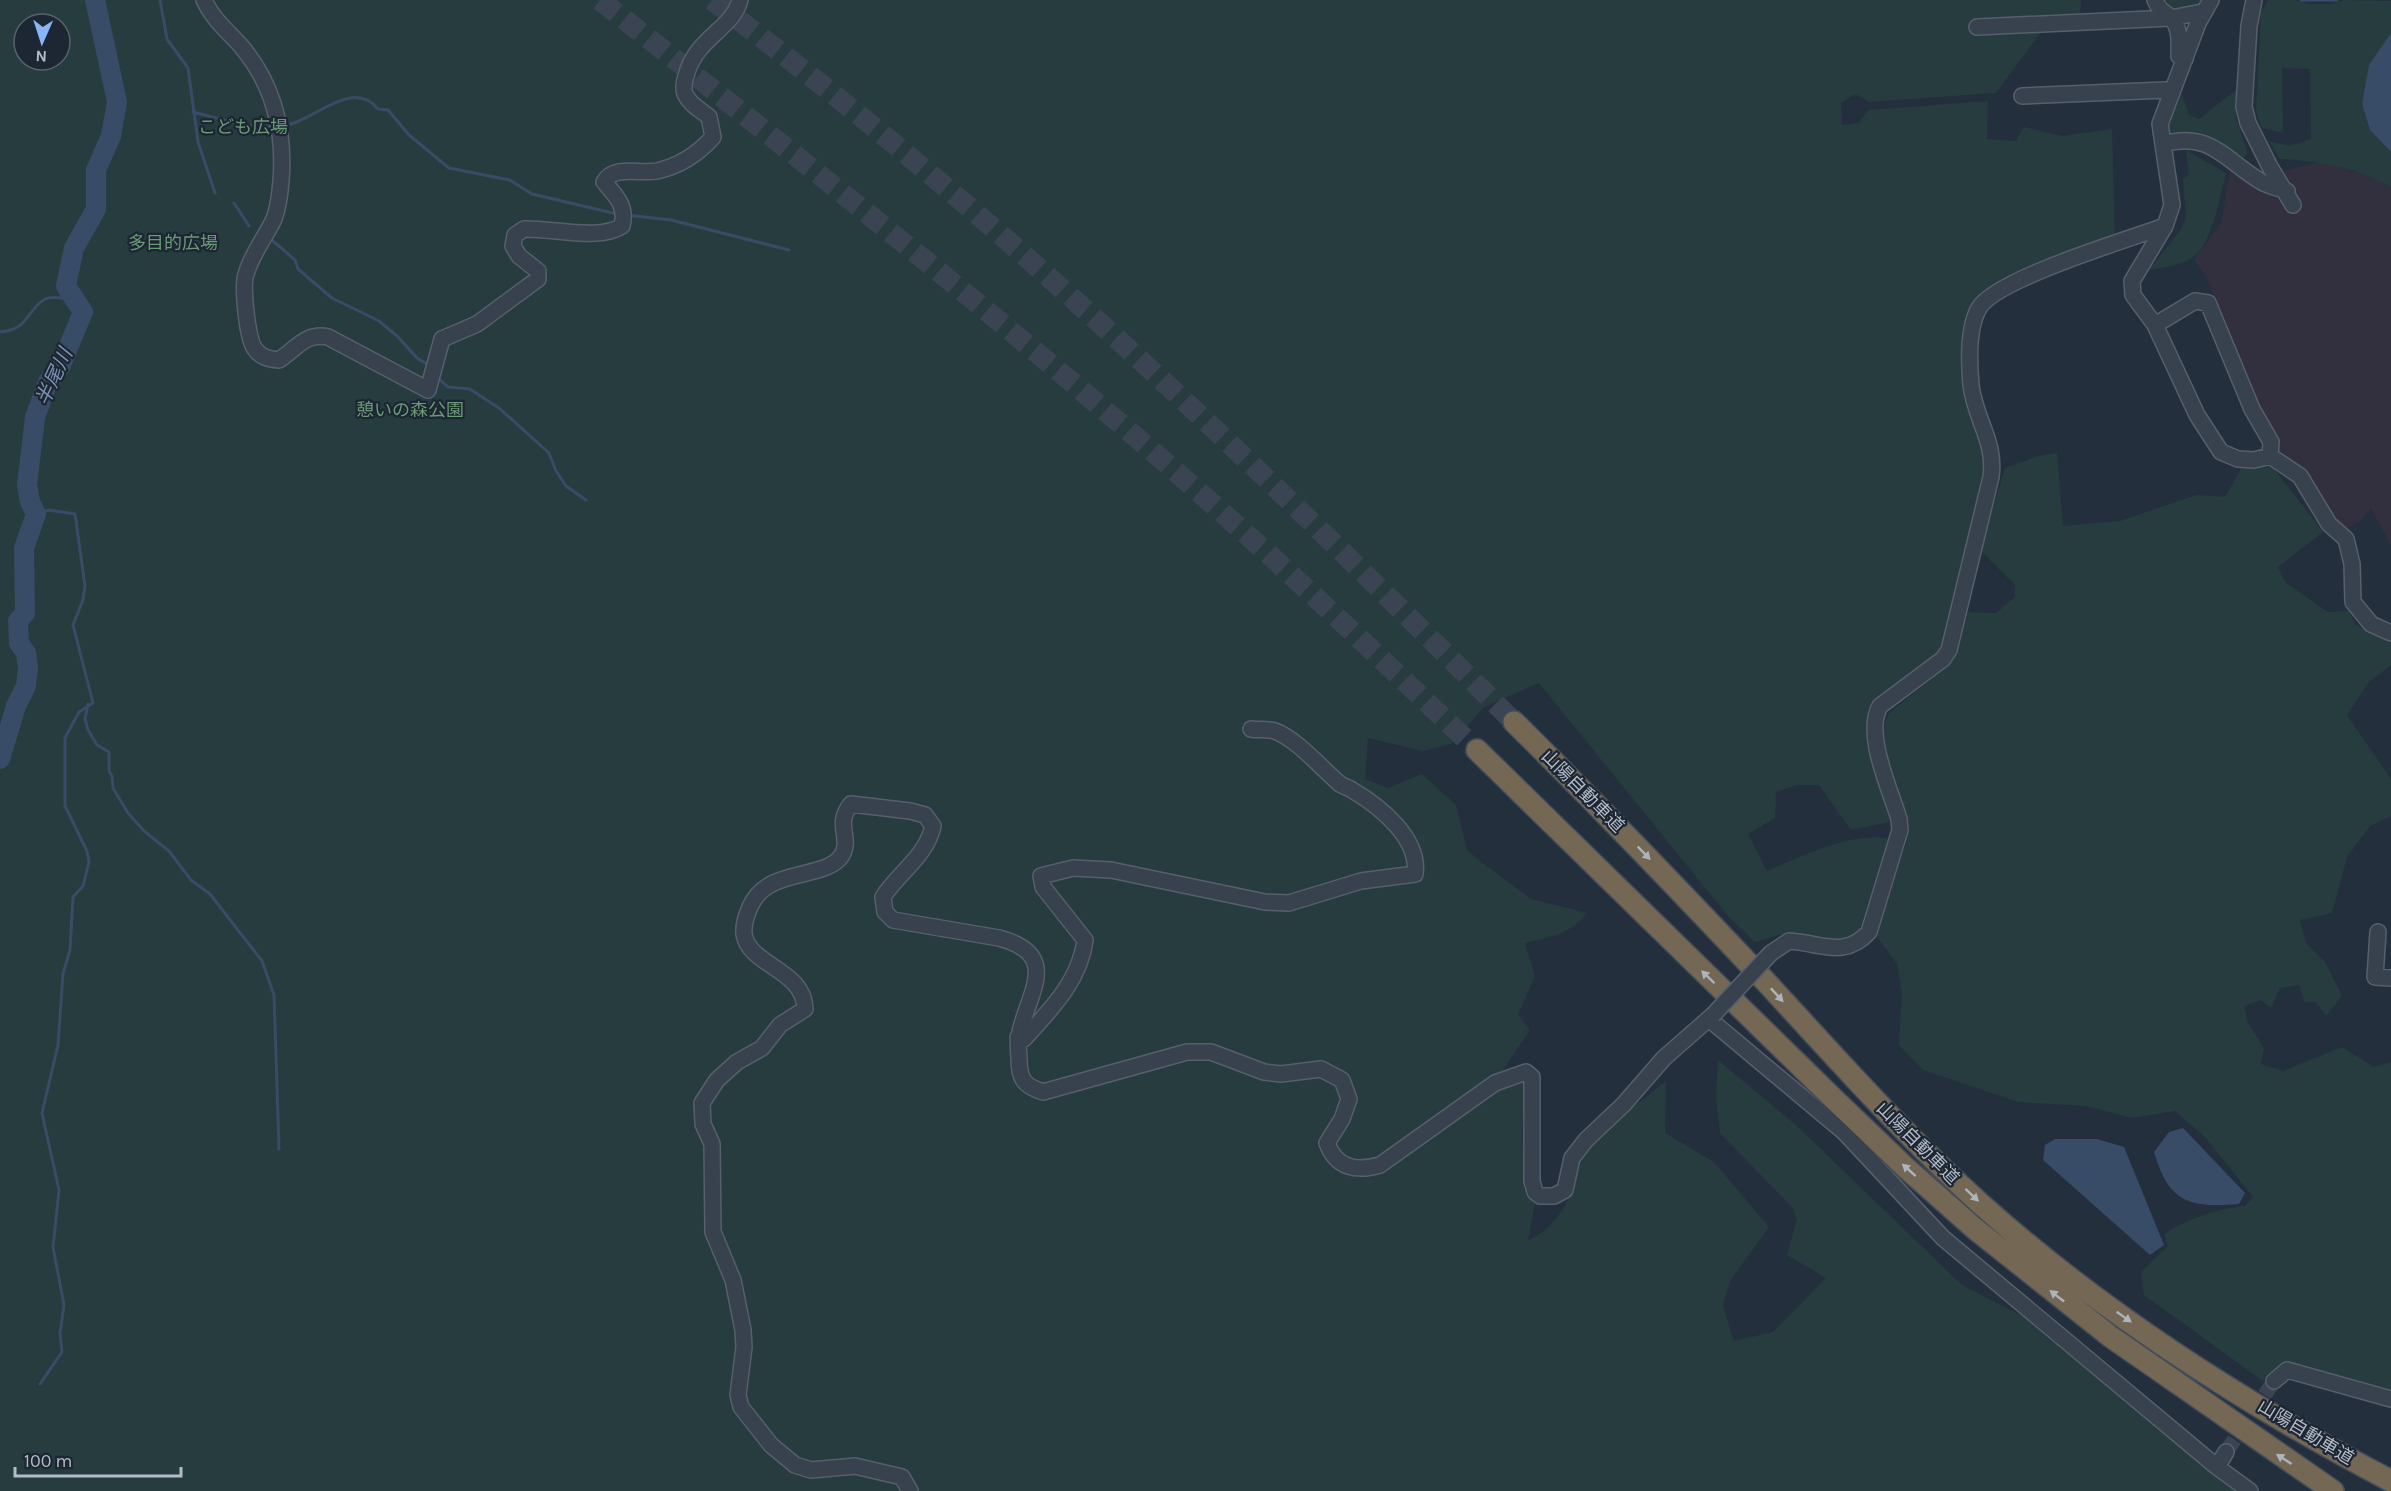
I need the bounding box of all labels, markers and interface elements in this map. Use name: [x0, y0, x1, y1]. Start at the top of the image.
north arrow: [12, 12, 72, 72]
text: N: [35, 47, 47, 66]
park label: こども広場: [198, 116, 288, 138]
park label: 多目的広場: [128, 232, 218, 254]
water label: 半尾川: [31, 343, 78, 409]
park label: 憩いの森公園: [356, 399, 464, 421]
street label: 山陽自動車道: [1537, 745, 1629, 837]
one-way arrow: [1637, 845, 1651, 860]
one-way arrow: [1701, 970, 1715, 984]
one-way arrow: [1770, 988, 1784, 1002]
street label: 山陽自動車道: [1872, 1097, 1964, 1189]
one-way arrow: [1901, 1163, 1916, 1177]
one-way arrow: [1964, 1188, 1979, 1202]
one-way arrow: [2050, 1291, 2065, 1303]
one-way arrow: [2116, 1311, 2132, 1322]
street label: 山陽自動車道: [2254, 1395, 2358, 1469]
scale bar: [15, 1440, 182, 1478]
text: 100 m: [24, 1450, 72, 1472]
one-way arrow: [2276, 1454, 2292, 1465]

